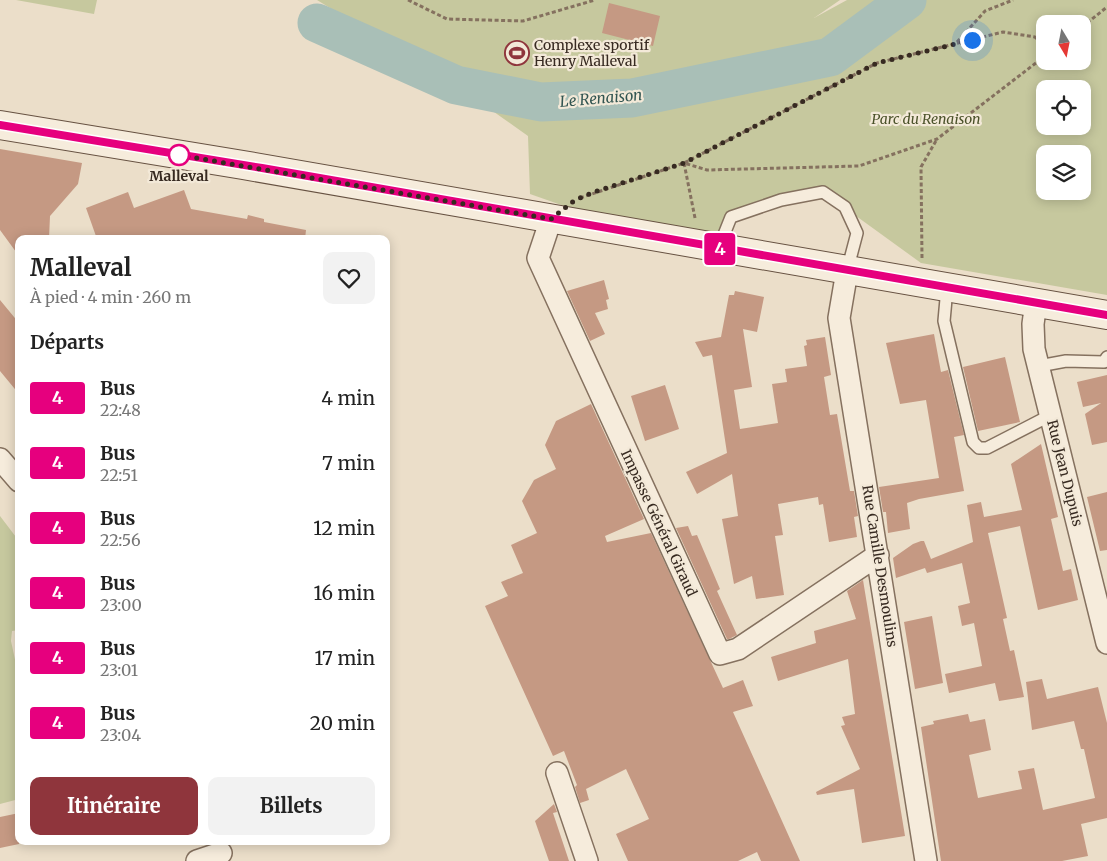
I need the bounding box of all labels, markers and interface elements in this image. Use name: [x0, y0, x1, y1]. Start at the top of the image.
north arrow: [1036, 15, 1091, 70]
map controls: [1036, 15, 1091, 200]
your location: [960, 28, 985, 53]
place label: Complexe sportif Henry Malleval: [534, 36, 650, 70]
sports icon: Complexe sportif Henry Malleval: [504, 40, 530, 66]
button: locate: [1036, 80, 1091, 135]
water label: Le Renaison: [559, 85, 643, 111]
park label: Parc du Renaison: [871, 110, 981, 128]
marker: Malleval: [168, 144, 190, 166]
button: layers: [1036, 145, 1091, 200]
place label: Malleval: [149, 167, 209, 185]
line badge: 4: [704, 233, 736, 265]
text: 4: [714, 237, 726, 260]
text: Malleval: [30, 252, 132, 283]
button: heart: [323, 252, 375, 304]
text: À pied · 4 min · 260 m: [30, 287, 191, 307]
text: Départs: [30, 330, 104, 354]
text: Bus: [100, 376, 135, 400]
text: 4: [52, 386, 63, 409]
text: 4 min: [321, 386, 375, 410]
text: 22:48: [100, 400, 141, 420]
street label: Rue Jean Dupuis: [1043, 418, 1087, 528]
text: Bus: [100, 441, 135, 465]
street label: Impasse Général Giraud: [617, 447, 701, 600]
text: 4: [52, 451, 63, 474]
text: 7 min: [322, 451, 375, 475]
text: 22:51: [100, 465, 138, 485]
street label: Rue Camille Desmoulins: [858, 484, 902, 649]
text: Bus: [100, 506, 135, 530]
text: 4: [52, 516, 63, 539]
text: 12 min: [313, 516, 375, 540]
text: 22:56: [100, 530, 141, 550]
text: Bus: [100, 571, 135, 595]
text: 4: [52, 581, 63, 604]
text: 16 min: [314, 581, 375, 605]
text: 23:00: [100, 595, 142, 615]
text: Bus: [100, 636, 135, 660]
text: 4: [52, 646, 63, 669]
text: 17 min: [315, 646, 375, 670]
text: 23:01: [100, 660, 138, 680]
text: Bus: [100, 701, 135, 725]
text: 4: [52, 711, 63, 734]
text: 20 min: [310, 711, 375, 735]
text: 23:04: [100, 725, 141, 745]
button: Itinéraire: [30, 777, 198, 835]
button: Billets: [208, 777, 375, 835]

